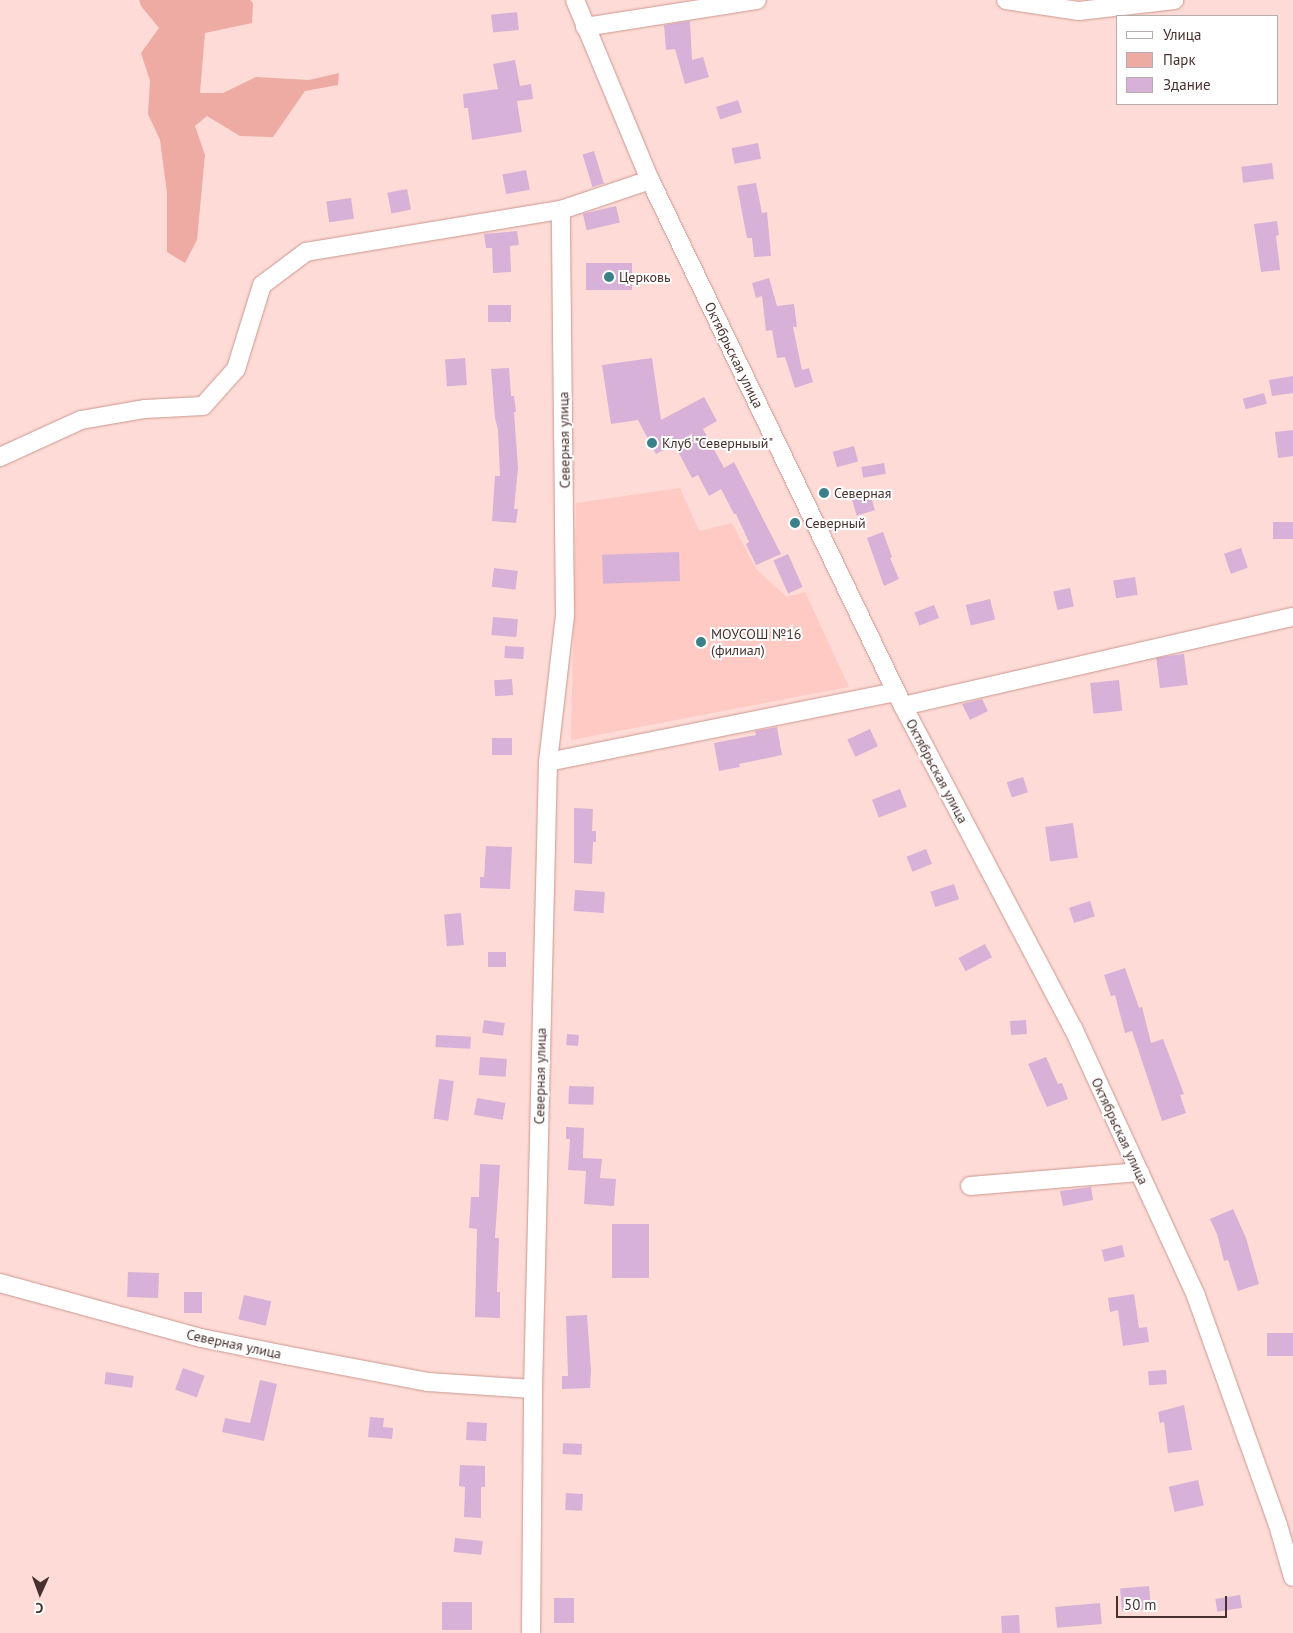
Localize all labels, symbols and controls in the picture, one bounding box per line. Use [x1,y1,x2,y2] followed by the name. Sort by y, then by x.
[1116,15,1278,105] legend
[1163,25,1201,44] text: Улица
[1163,50,1196,69] text: Парк
[1163,75,1211,94] text: Здание
[619,269,671,285] place label: Церковь
[603,271,615,283] marker: Церковь
[701,299,767,411] street label: Октябрьская улица
[555,391,573,489] street label: Северная улица
[662,435,774,451] place label: Клуб "Северныый"
[646,437,658,449] marker: Клуб "Северныый"
[834,485,891,501] place label: Северная
[818,487,830,499] marker: Северная
[805,515,866,531] place label: Северный
[789,517,801,529] marker: Северный
[711,626,801,658] place label: МОУСОШ №16 (филиал)
[695,636,707,648] marker: МОУСОШ №16 (филиал)
[902,716,972,826] street label: Октябрьская улица
[531,1027,549,1125] street label: Северная улица
[1088,1075,1152,1187] street label: Октябрьская улица
[185,1326,283,1362] street label: Северная улица
[15,1568,65,1618] north arrow
[1118,1586,1229,1618] scale bar
[1124,1595,1157,1614] text: 50 m
[35,1599,44,1617] text: С

